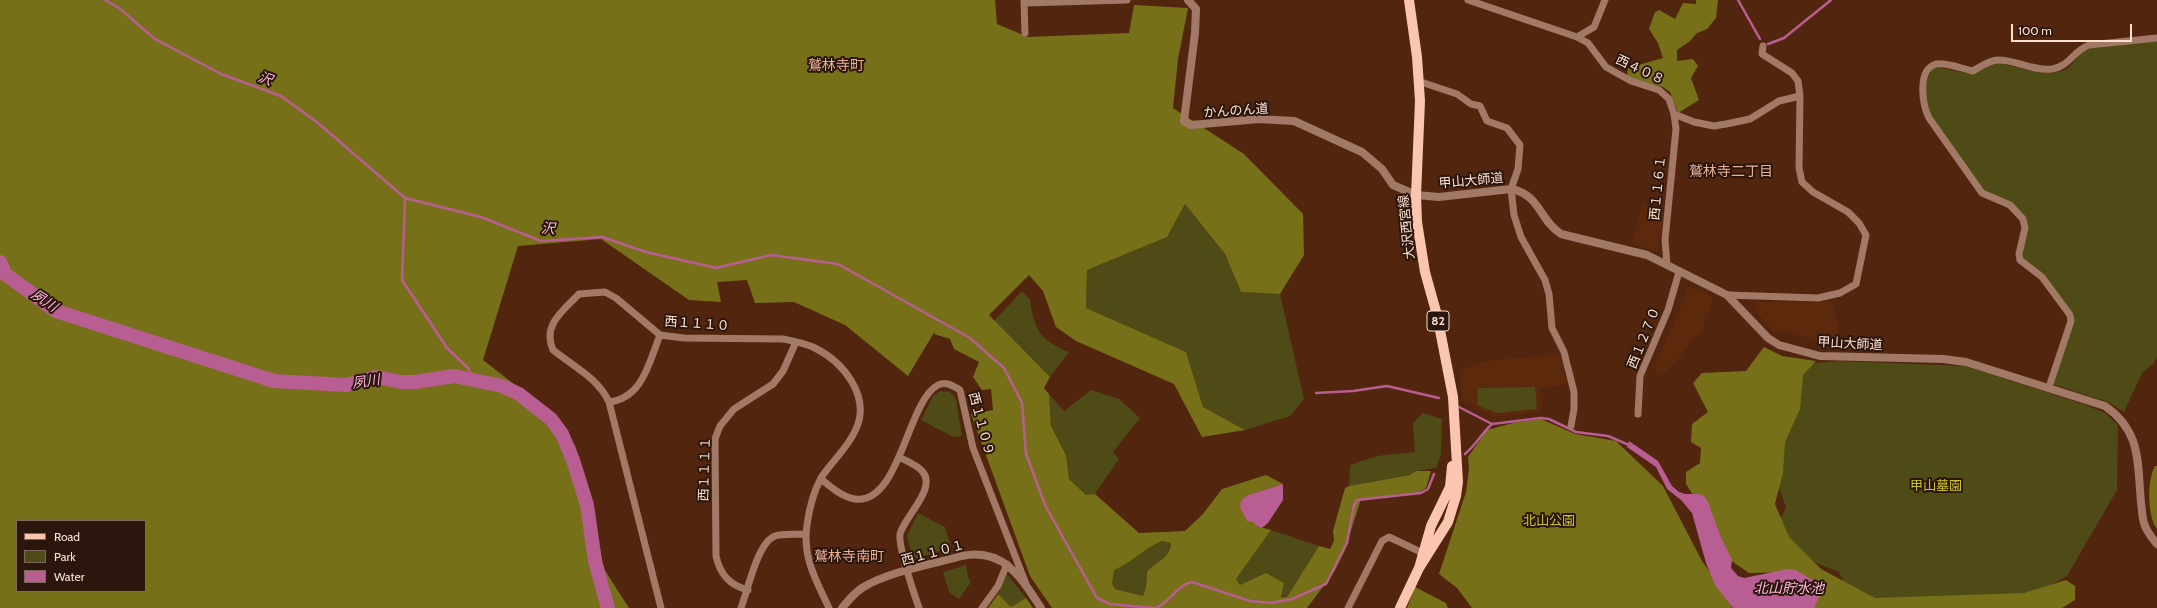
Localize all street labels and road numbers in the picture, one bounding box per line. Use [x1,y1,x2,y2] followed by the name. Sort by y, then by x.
[1613,52,1667,88] street label: 西４０８
[1203,101,1269,121] street label: かんのん道
[1647,155,1669,221] street label: 西１１６１
[1438,170,1504,192] street label: 甲山大師道
[1396,194,1418,260] street label: 大沢西宮線
[1625,305,1663,371] street label: 西１２７０
[1427,311,1449,331] road number: 82
[664,314,730,334] street label: 西１１１０
[1817,335,1883,353] street label: 甲山大師道
[965,391,997,457] street label: 西１１０９
[696,436,714,502] street label: 西１１１１
[900,537,966,569] street label: 西１１０１

